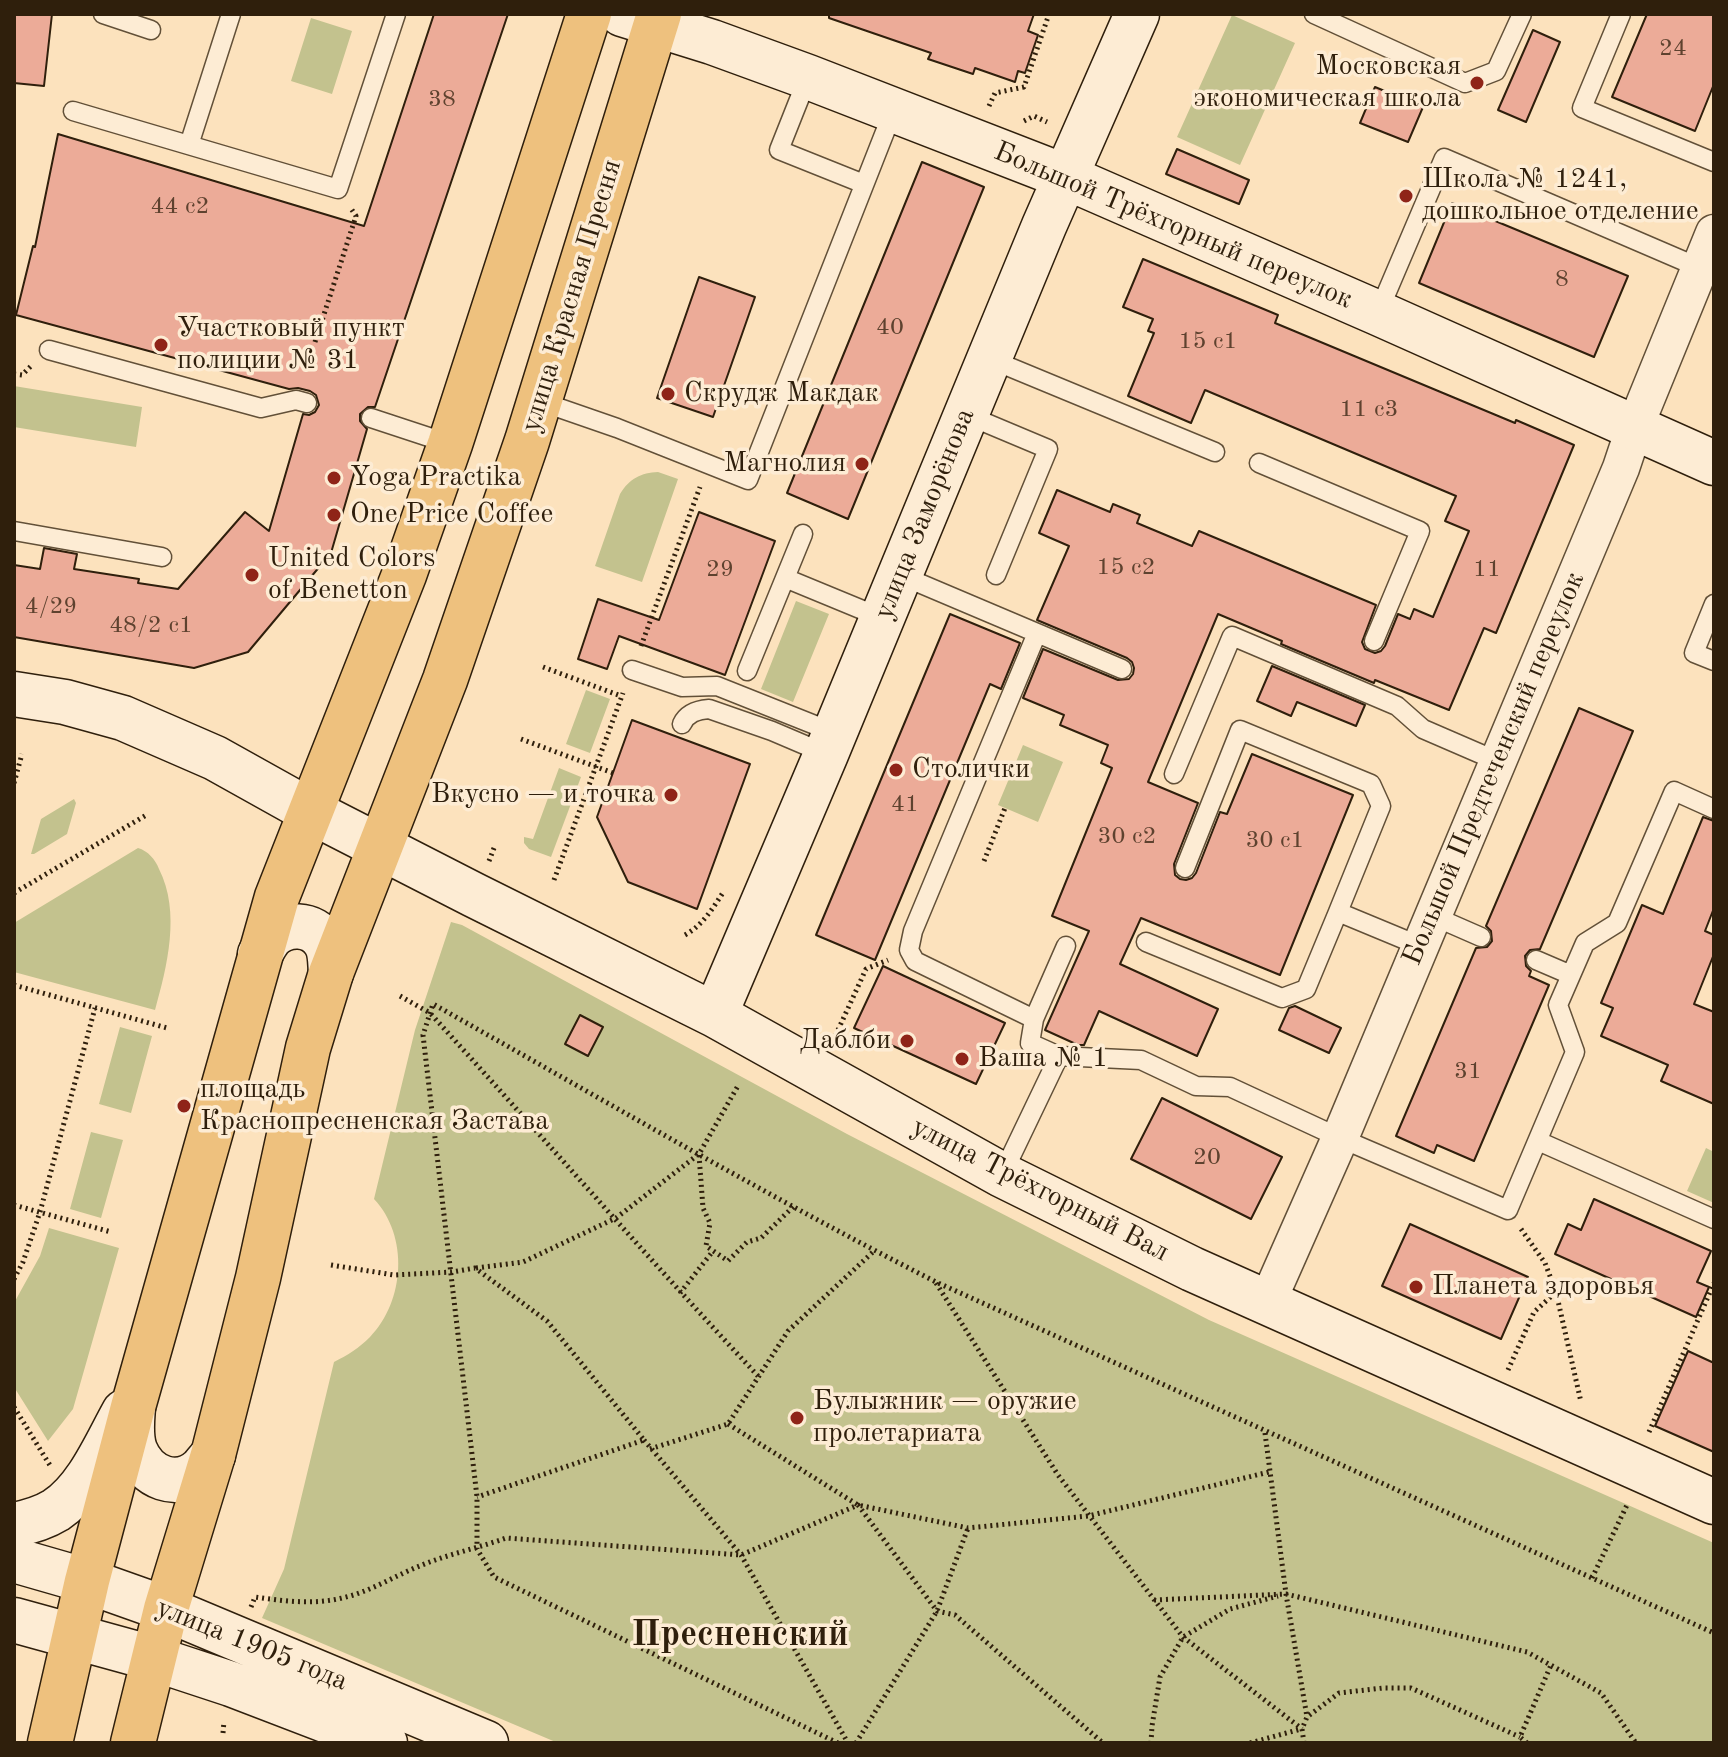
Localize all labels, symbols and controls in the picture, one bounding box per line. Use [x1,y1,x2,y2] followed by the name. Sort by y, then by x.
[1659,35,1687,63] house number: 24
[1193,50,1461,116] place label: Московская экономическая школа
[1468,74,1486,92] marker: Московская экономическая школа
[428,86,456,114] house number: 38
[989,135,1357,317] street label: Большой Трёхгорный переулок
[514,156,630,436] street label: улица Красная Пресня
[1422,163,1699,229] place label: Школа № 1241, дошкольное отделение
[1397,187,1415,205] marker: Школа № 1241, дошкольное отделение
[151,193,209,221] house number: 44 с2
[1555,266,1569,294] house number: 8
[177,312,405,378] place label: Участковый пункт полиции № 31
[876,314,904,342] house number: 40
[1179,328,1237,356] house number: 15 с1
[152,336,170,354] marker: Участковый пункт полиции № 31
[684,377,879,411] place label: Скрудж Макдак
[659,385,677,403] marker: Скрудж Макдак
[1340,396,1398,424] house number: 11 с3
[867,404,983,624] street label: улица Заморёнова
[724,447,846,481] place label: Магнолия
[853,455,871,473] marker: Магнолия
[350,461,521,495] place label: Yoga Practika
[325,469,343,487] marker: Yoga Practika
[350,498,553,532] place label: One Price Coffee
[325,506,343,524] marker: One Price Coffee
[268,542,435,608] place label: United Colors of Benetton
[1097,554,1155,582] house number: 15 с2
[706,556,734,584] house number: 29
[1473,556,1501,584] house number: 11
[243,566,261,584] marker: United Colors of Benetton
[1396,567,1592,971] street label: Большой Предтеченский переулок
[25,593,77,621] house number: 4/29
[109,612,193,640] house number: 48/2 с1
[912,753,1030,787] place label: Столички
[887,761,905,779] marker: Столички
[431,778,655,812] place label: Вкусно — и точка
[662,786,680,804] marker: Вкусно — и точка
[891,791,919,819] house number: 41
[1098,823,1156,851] house number: 30 с2
[1246,827,1304,855] house number: 30 с1
[799,1024,891,1058] place label: Даблби
[898,1032,916,1050] marker: Даблби
[978,1042,1108,1076] place label: Ваша № 1
[953,1050,971,1068] marker: Ваша № 1
[1454,1058,1482,1086] house number: 31
[200,1073,549,1139] place label: площадь Краснопресненская Застава
[175,1097,193,1115] marker: площадь Краснопресненская Застава
[906,1110,1174,1270] street label: улица Трёхгорный Вал
[1193,1144,1221,1172] house number: 20
[1432,1270,1654,1304] place label: Планета здоровья
[1407,1278,1425,1296] marker: Планета здоровья
[813,1385,1077,1451] place label: Булыжник — оружие пролетариата
[788,1409,806,1427] marker: Булыжник — оружие пролетариата
[151,1591,353,1699] street label: улица 1905 года
[631,1614,849,1658] district label: Пресненский

